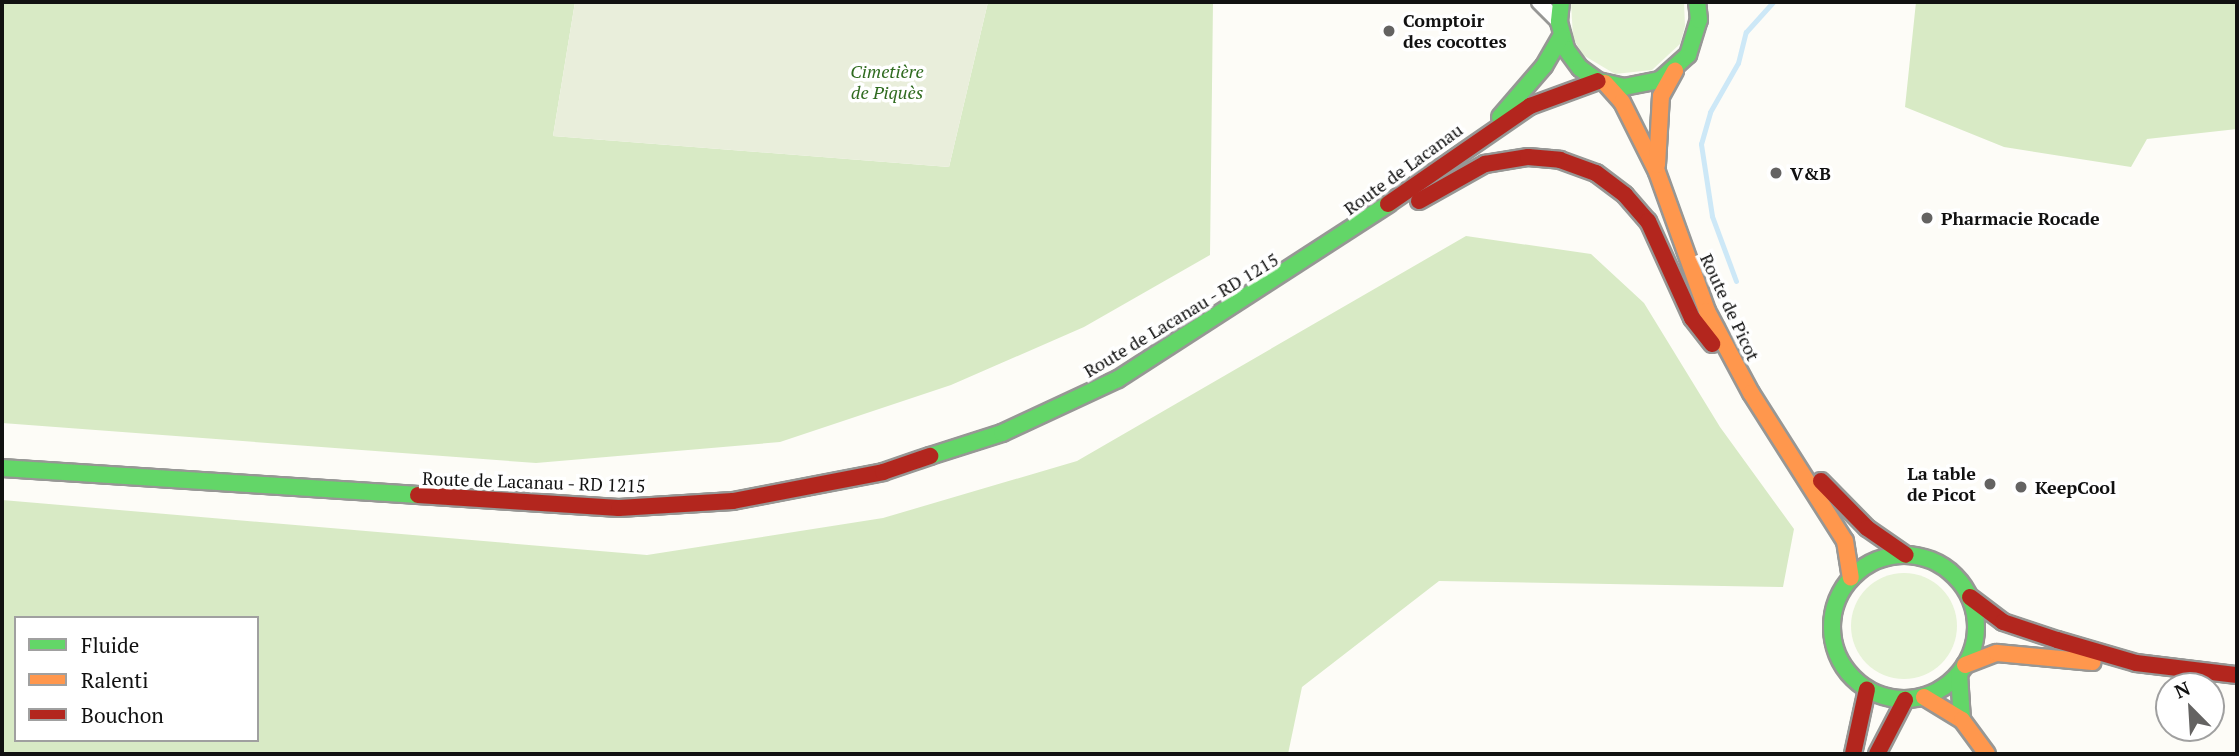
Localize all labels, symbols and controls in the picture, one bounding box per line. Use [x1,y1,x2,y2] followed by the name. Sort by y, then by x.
[1403,10,1507,52] place label: Comptoir des cocottes
[1381,23,1397,39] marker: Comptoir des cocottes
[850,61,924,104] park label: Cimetière de Piquès
[1339,119,1467,219] street label: Route de Lacanau
[1790,162,1831,184] place label: V&B
[1768,165,1784,181] marker: V&B
[1941,207,2100,229] place label: Pharmacie Rocade
[1919,210,1935,226] marker: Pharmacie Rocade
[1079,248,1283,382] street label: Route de Lacanau - RD 1215
[1696,250,1764,364] street label: Route de Picot
[1907,463,1976,505] place label: La table de Picot
[421,467,647,497] street label: Route de Lacanau - RD 1215
[1982,476,1998,492] marker: La table de Picot
[2035,476,2116,498] place label: KeepCool
[2013,479,2029,495] marker: KeepCool
[14,616,259,742] legend
[81,631,139,659] text: Fluide
[81,666,148,694] text: Ralenti
[2155,672,2225,742] north arrow
[2170,675,2194,704] text: N
[81,701,164,729] text: Bouchon

